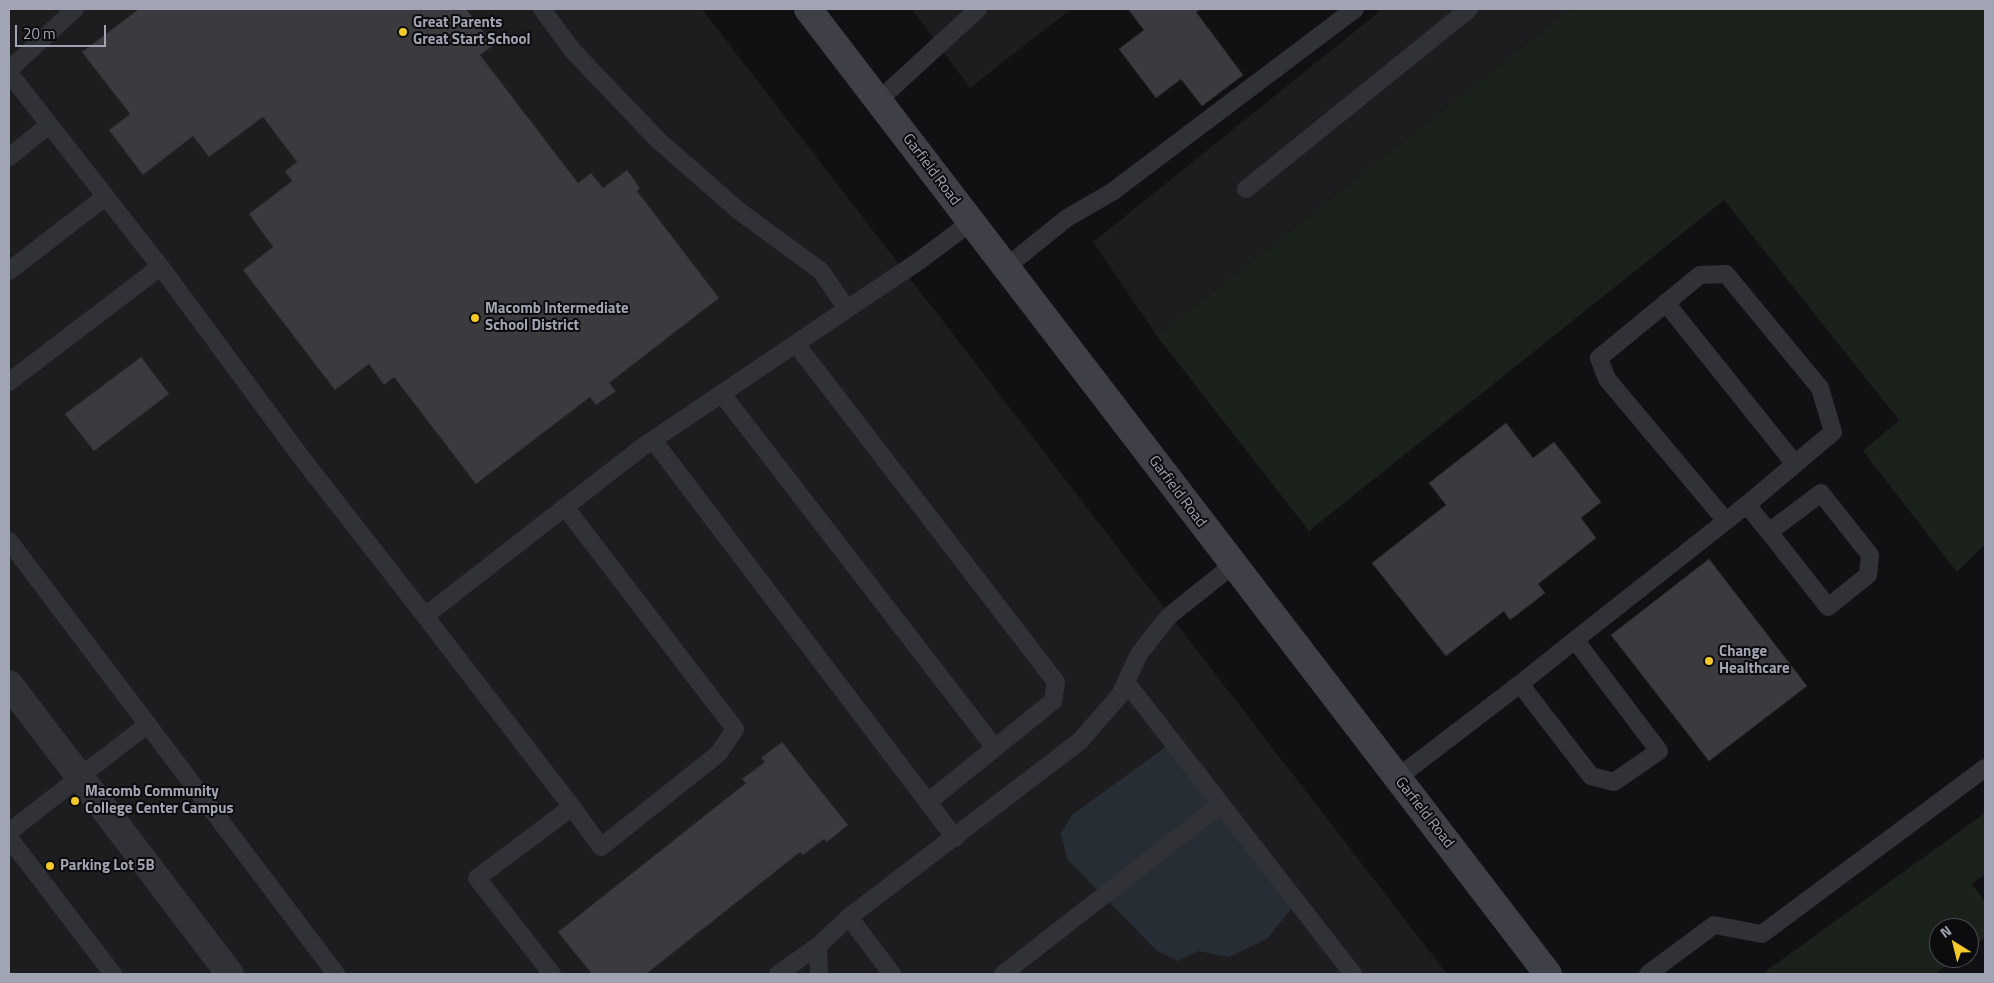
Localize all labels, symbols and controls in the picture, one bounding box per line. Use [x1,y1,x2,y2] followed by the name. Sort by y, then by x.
[413,14,531,49] place label: Great Parents Great Start School
[18,15,109,47] scale bar
[23,22,56,45] text: 20 m
[397,26,409,38] marker: Great Parents Great Start School
[898,131,964,209] street label: Garfield Road
[485,300,629,335] place label: Macomb Intermediate School District
[469,312,481,324] marker: Macomb Intermediate School District
[1144,453,1210,531] street label: Garfield Road
[1719,643,1790,678] place label: Change Healthcare
[1703,655,1715,667] marker: Change Healthcare
[1391,774,1457,852] street label: Garfield Road
[85,783,234,818] place label: Macomb Community College Center Campus
[69,795,81,807] marker: Macomb Community College Center Campus
[60,857,155,875] place label: Parking Lot 5B
[44,860,56,872] marker: Parking Lot 5B
[1929,918,1979,968] north arrow
[1935,920,1956,943] text: N

